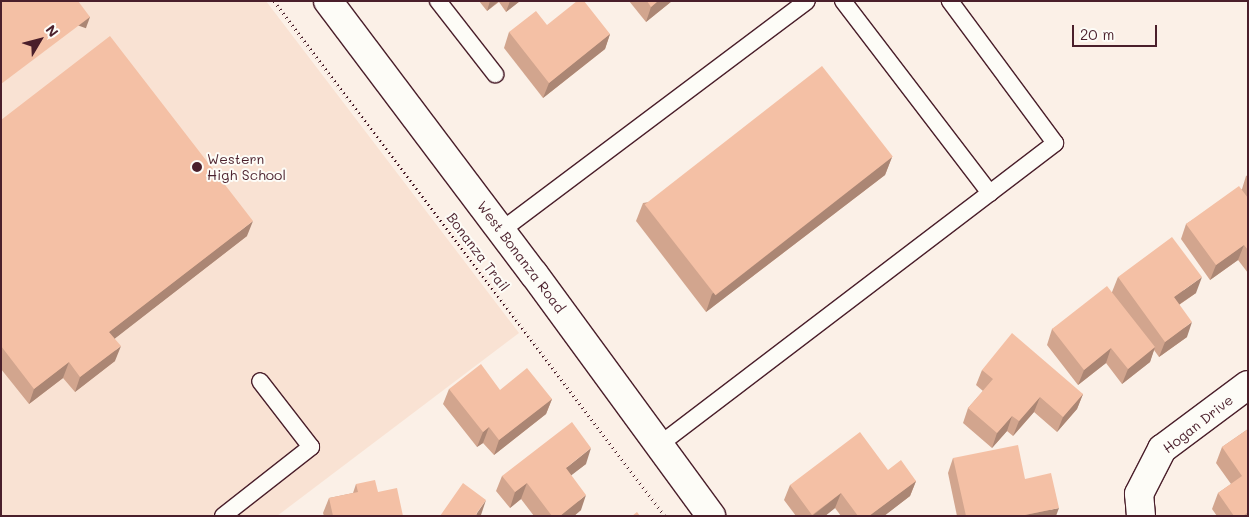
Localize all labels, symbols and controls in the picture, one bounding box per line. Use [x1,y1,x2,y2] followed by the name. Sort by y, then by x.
[15,15,65,65] north arrow
[1074,15,1159,47] scale bar
[42,21,63,41] text: N
[1080,24,1114,44] text: 20 m
[207,151,286,184] place label: Western High School
[191,161,203,173] marker: Western High School
[474,198,568,316] street label: West Bonanza Road
[443,210,513,294] street label: Bonanza Trail
[1160,391,1236,457] street label: Hogan Drive

